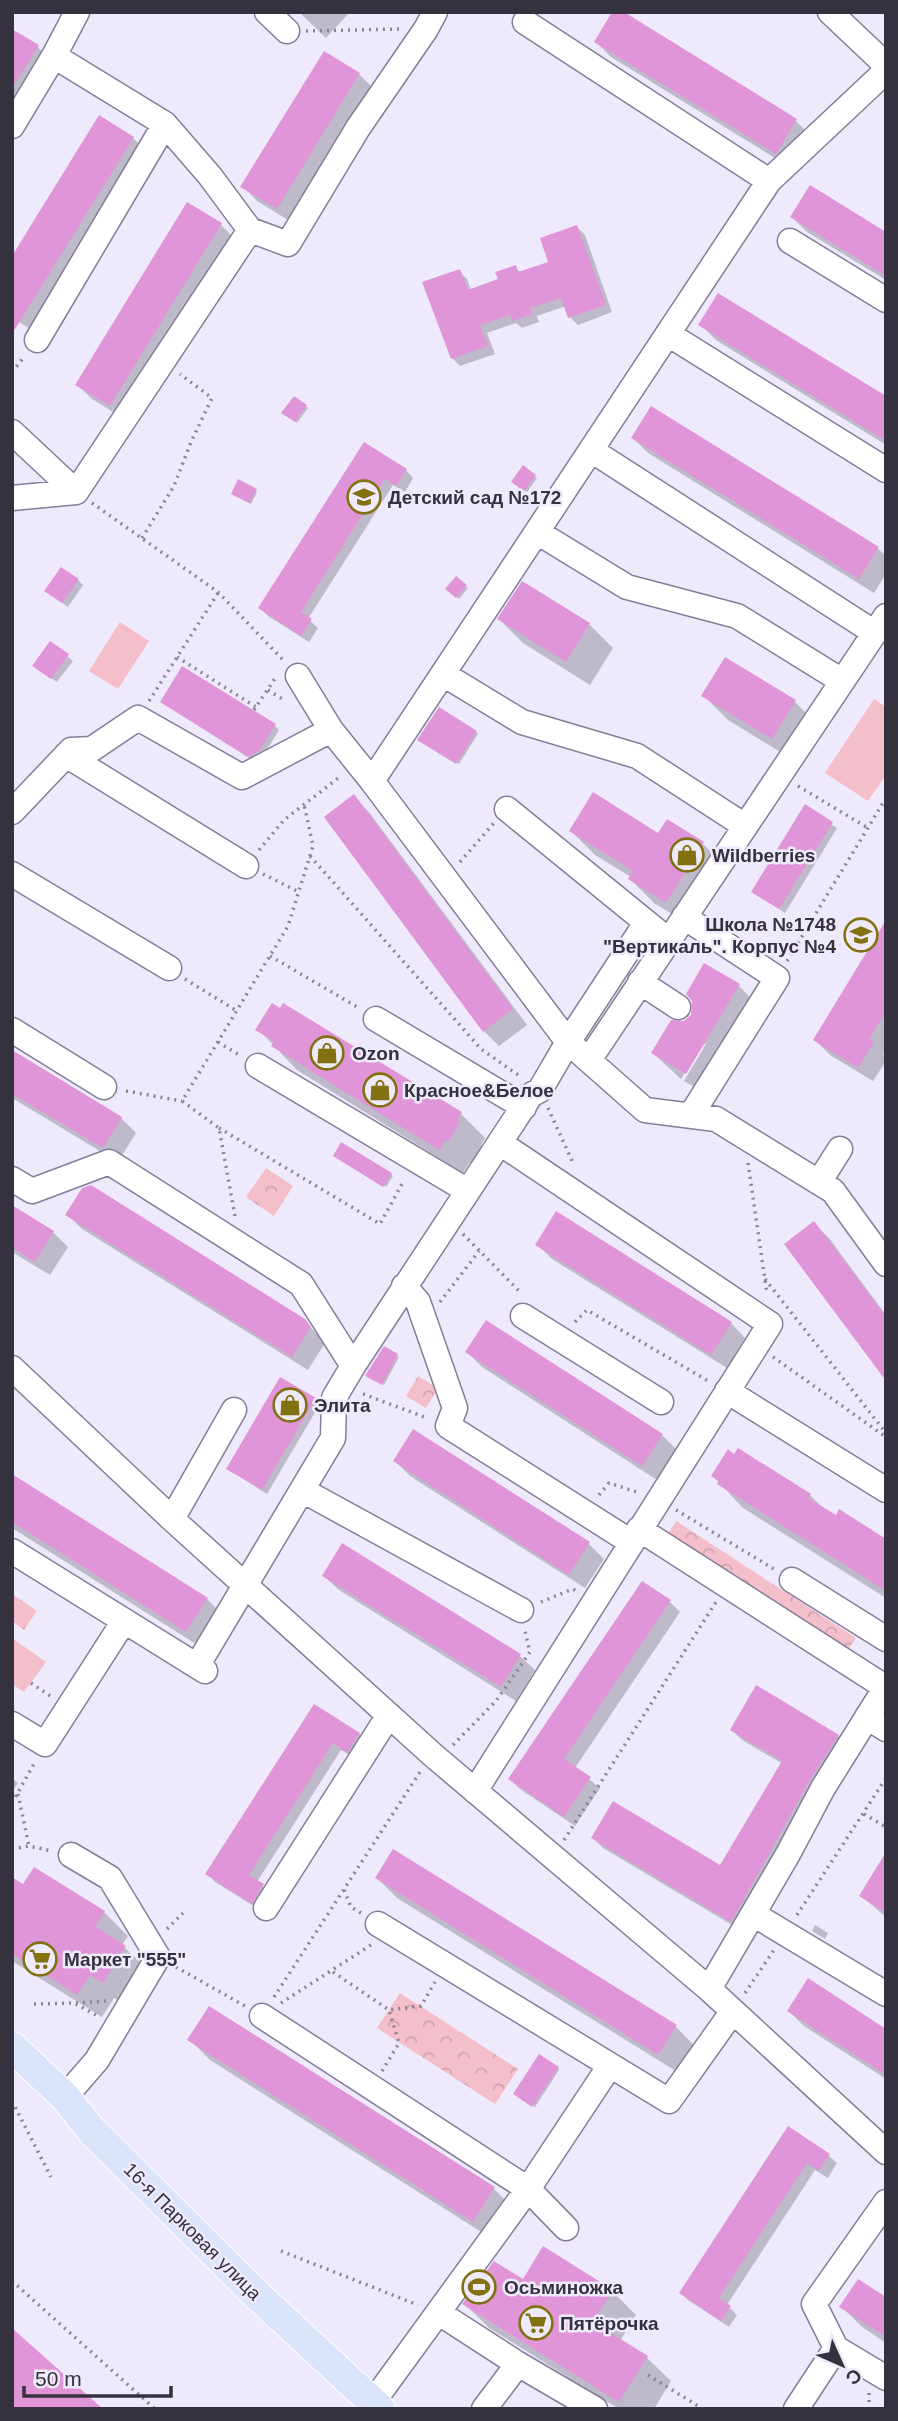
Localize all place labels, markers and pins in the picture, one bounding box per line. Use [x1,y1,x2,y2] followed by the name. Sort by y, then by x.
[345,478,383,516] school or university icon: Детский сад №172
[388,487,561,508] place label: Детский сад №172
[668,836,706,874] shop icon: Wildberries
[712,845,815,866] place label: Wildberries
[603,914,836,957] place label: Школа №1748 "Вертикаль". Корпус №4
[842,916,880,954] school or university icon: Школа №1748 "Вертикаль". Корпус №4
[308,1034,346,1072] shop icon: Ozon
[352,1043,400,1064] place label: Ozon
[361,1071,399,1109] shop icon: Красное&Белое
[404,1080,554,1101] place label: Красное&Белое
[271,1386,309,1424] shop icon: Элита
[314,1395,371,1416] place label: Элита
[21,1940,59,1978] supermarket icon: Маркет "555"
[64,1949,186,1970] place label: Маркет "555"
[460,2268,498,2306] sports icon: Осьминожка
[504,2277,624,2298] place label: Осьминожка
[517,2304,555,2342] supermarket icon: Пятёрочка
[560,2313,659,2334] place label: Пятёрочка

